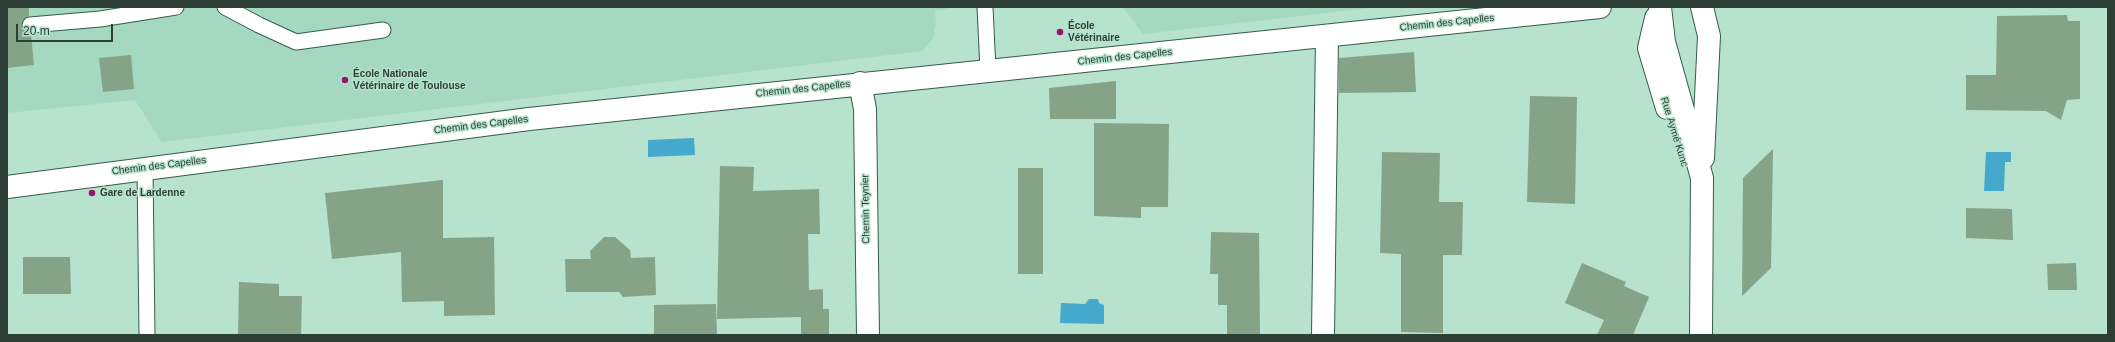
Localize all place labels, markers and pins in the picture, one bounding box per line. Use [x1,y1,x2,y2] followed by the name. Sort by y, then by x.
[1068,20,1120,44] place label: École Vétérinaire
[1055,27,1065,37] marker: École Vétérinaire
[353,68,466,92] place label: École Nationale Vétérinaire de Toulouse
[340,75,350,85] marker: École Nationale Vétérinaire de Toulouse
[100,187,185,199] place label: Gare de Lardenne
[87,188,97,198] marker: Gare de Lardenne

